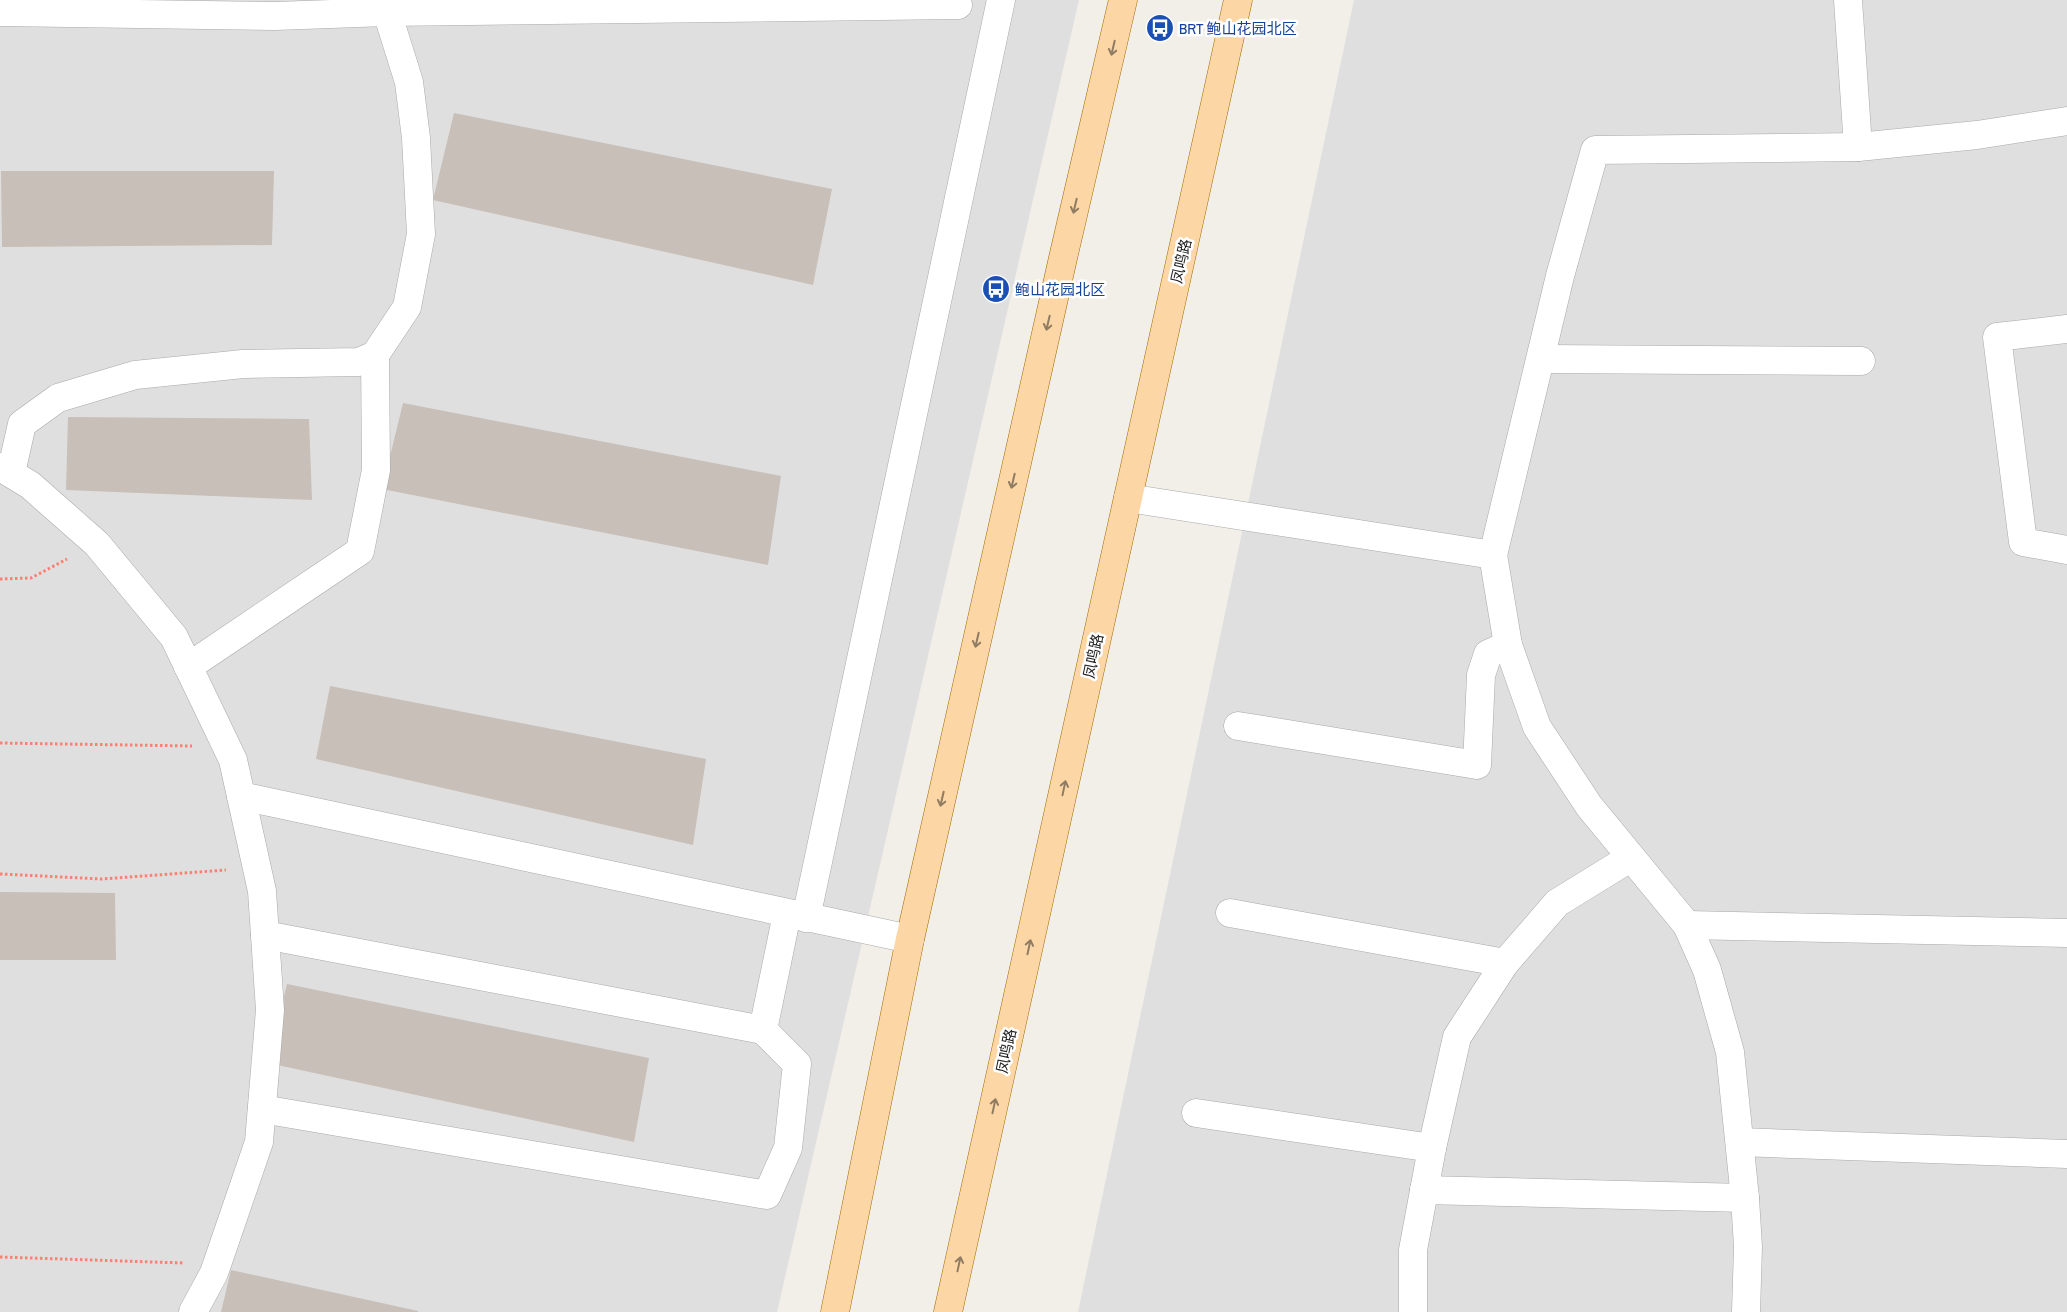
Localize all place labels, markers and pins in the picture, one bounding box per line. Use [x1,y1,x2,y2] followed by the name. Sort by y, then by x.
[1145,13,1175,43] bus stop icon: BRT 鲍山花园北区
[1179,18,1297,39] place label: BRT 鲍山花园北区
[981,274,1011,304] bus stop icon: 鲍山花园北区
[1015,279,1105,300] place label: 鲍山花园北区

